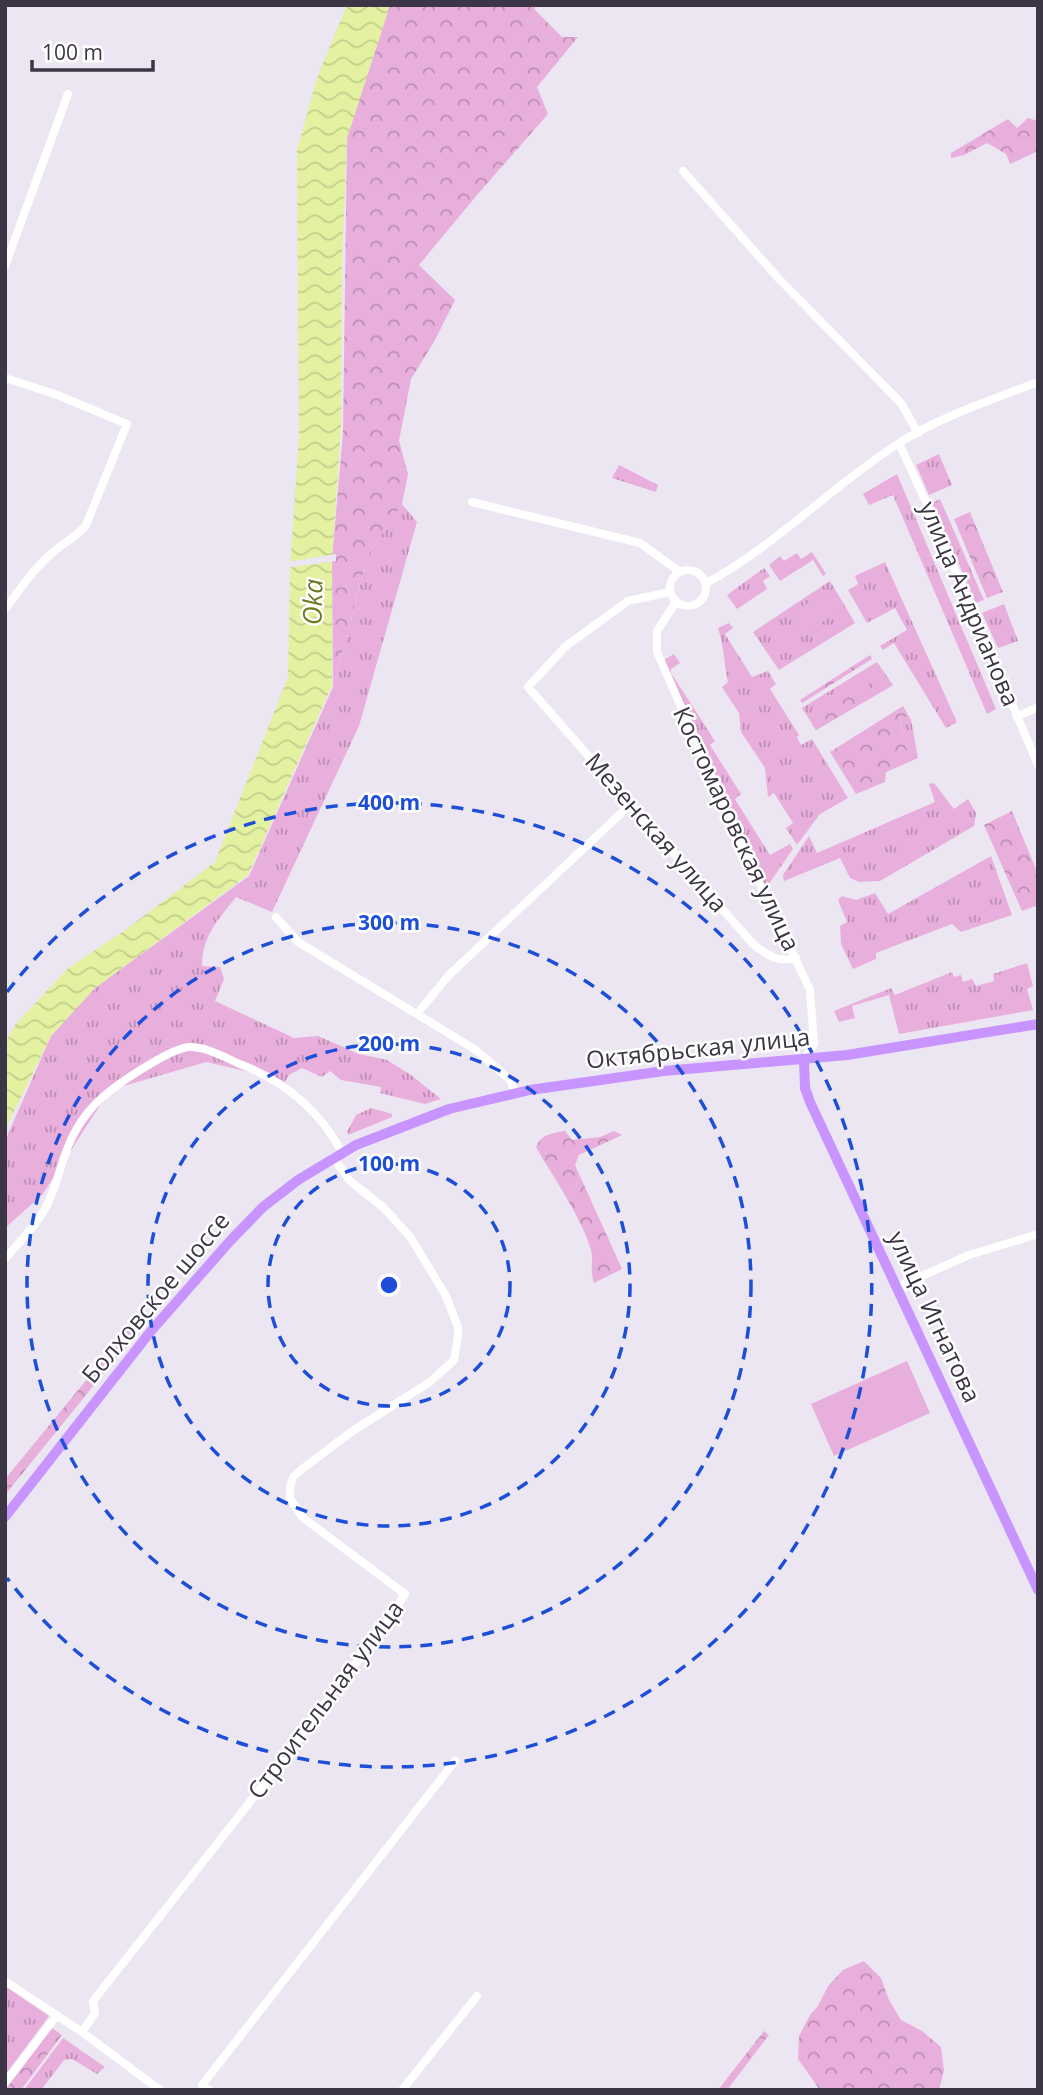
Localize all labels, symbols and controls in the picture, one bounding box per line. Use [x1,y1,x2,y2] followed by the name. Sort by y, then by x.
[32,28,152,72] scale bar
[42,38,103,66] text: 100 m
[912,496,1029,711] street label: улица Андрианова
[294,578,330,625] water label: Oka
[666,701,809,956] street label: Костомаровская улица
[579,745,736,919] street label: Мезенская улица
[358,788,420,816] text: 400 m
[358,908,420,936] text: 300 m
[584,1019,811,1076] street label: Октябрьская улица
[358,1029,420,1057] text: 200 m
[358,1149,420,1177] text: 100 m
[73,1204,236,1390] street label: Болховское шоссе
[881,1225,990,1407] street label: улица Игнатова
[377,1273,401,1297] centre of rings
[239,1593,410,1805] street label: Строительная улица

